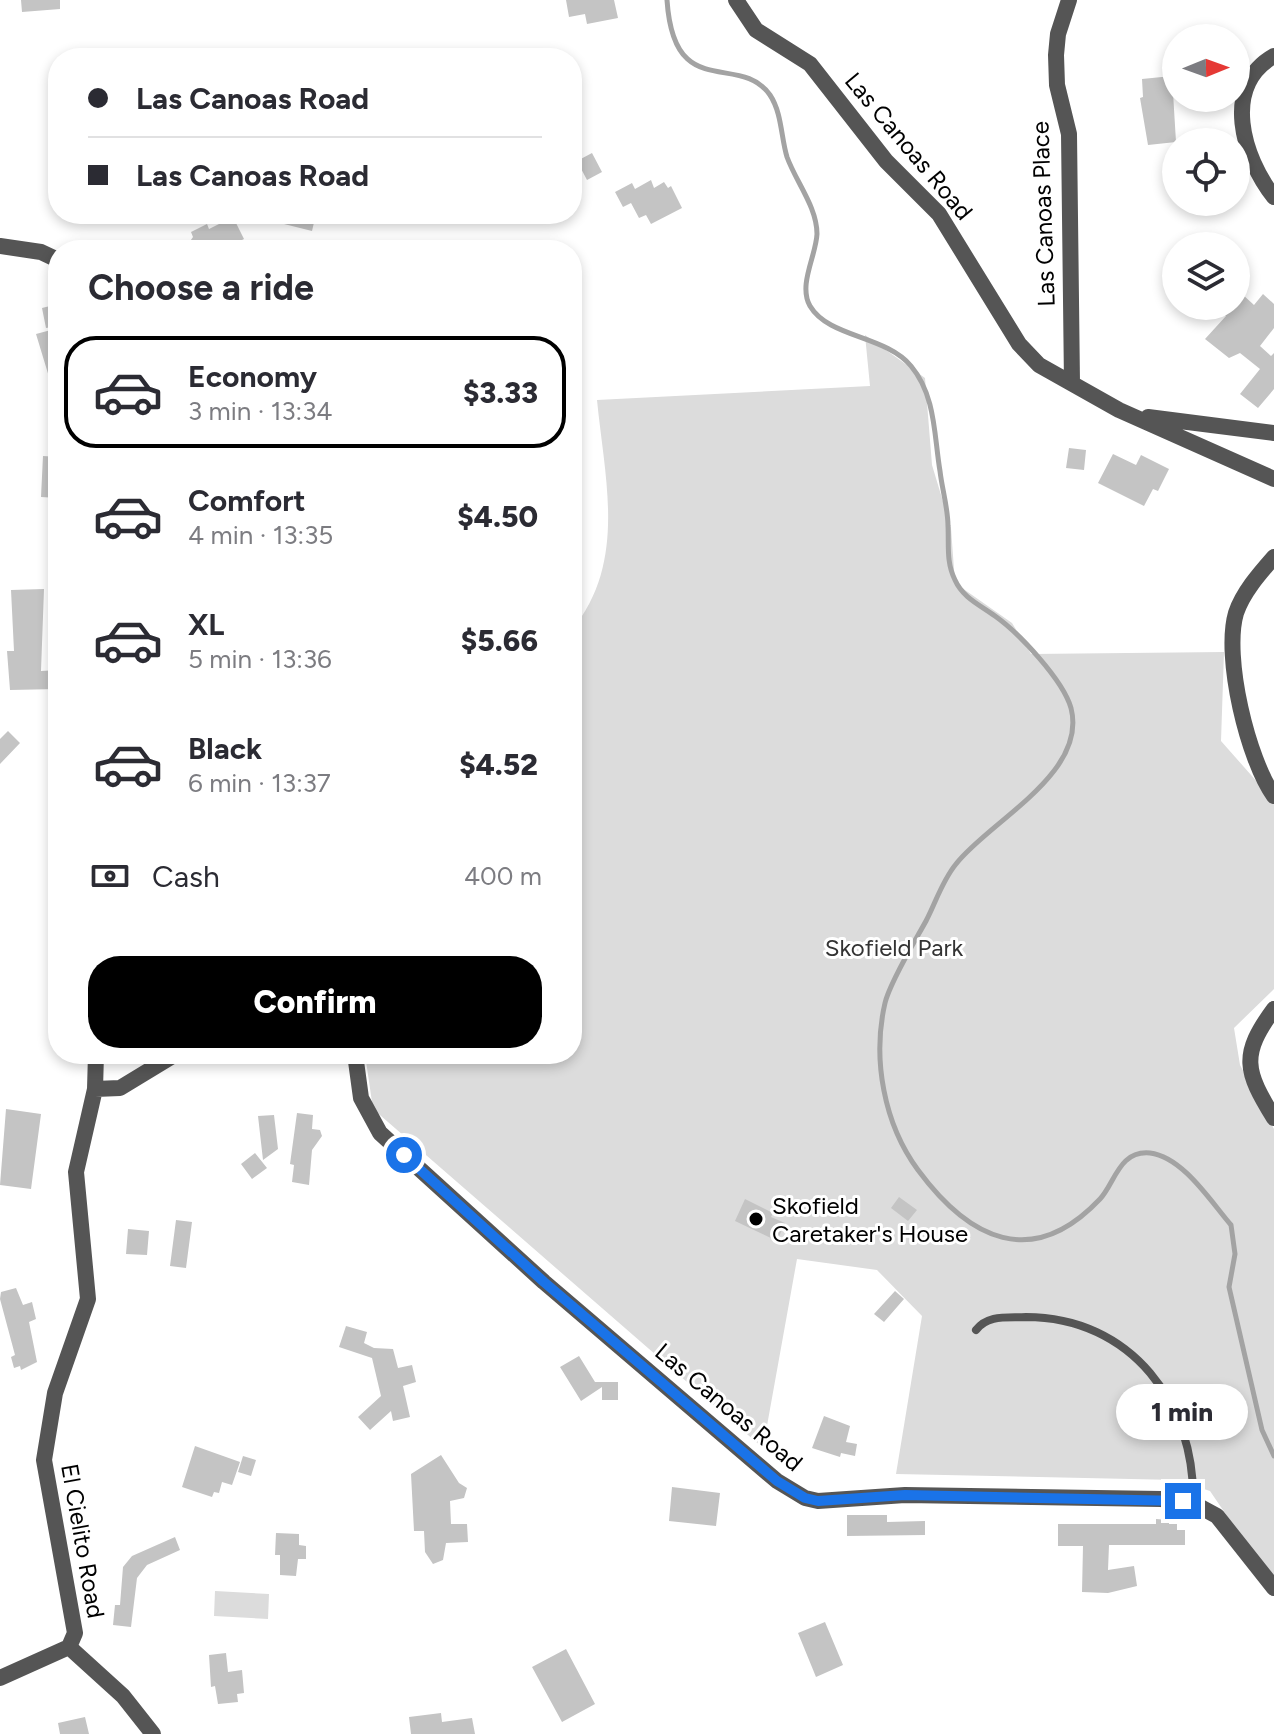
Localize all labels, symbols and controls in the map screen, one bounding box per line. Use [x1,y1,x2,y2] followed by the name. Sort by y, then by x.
[1162,24,1250,112] north arrow
[1162,24,1250,320] map controls
[839,66,979,226] street label: Las Canoas Road
[136,80,369,117] text: Las Canoas Road
[1025,121,1061,307] street label: Las Canoas Place
[1162,128,1250,216] button: locate
[136,157,369,194] text: Las Canoas Road
[1162,232,1250,320] button: layers
[88,266,314,309] text: Choose a ride
[92,356,164,428] icon: car
[188,358,317,395] text: Economy
[463,374,538,411] text: $3.33
[188,395,332,427] text: 3 min · 13:34
[92,480,164,552] icon: car
[188,482,306,519] text: Comfort
[457,498,538,535] text: $4.50
[188,519,333,551] text: 4 min · 13:35
[92,604,164,676] icon: car
[188,606,224,643] text: XL
[461,622,538,659] text: $5.66
[188,643,332,675] text: 5 min · 13:36
[92,728,164,800] icon: car
[188,730,262,767] text: Black
[459,746,538,783] text: $4.52
[188,767,331,799] text: 6 min · 13:37
[88,854,132,898] icon: cash
[152,858,220,895] text: Cash
[464,860,542,892] text: 400 m
[825,933,964,962] park label: Skofield Park
[88,956,542,1048] button: Confirm
[386,1137,422,1173] route start
[772,1191,968,1248] place label: Skofield Caretaker's House
[747,1210,765,1228] marker: Skofield Caretaker's House
[649,1337,809,1477] street label: Las Canoas Road
[1117,1385,1249,1441] callout: 1 min
[1151,1396,1213,1428] text: 1 min
[55,1461,111,1621] street label: El Cielito Road
[1165,1483,1201,1519] route end

